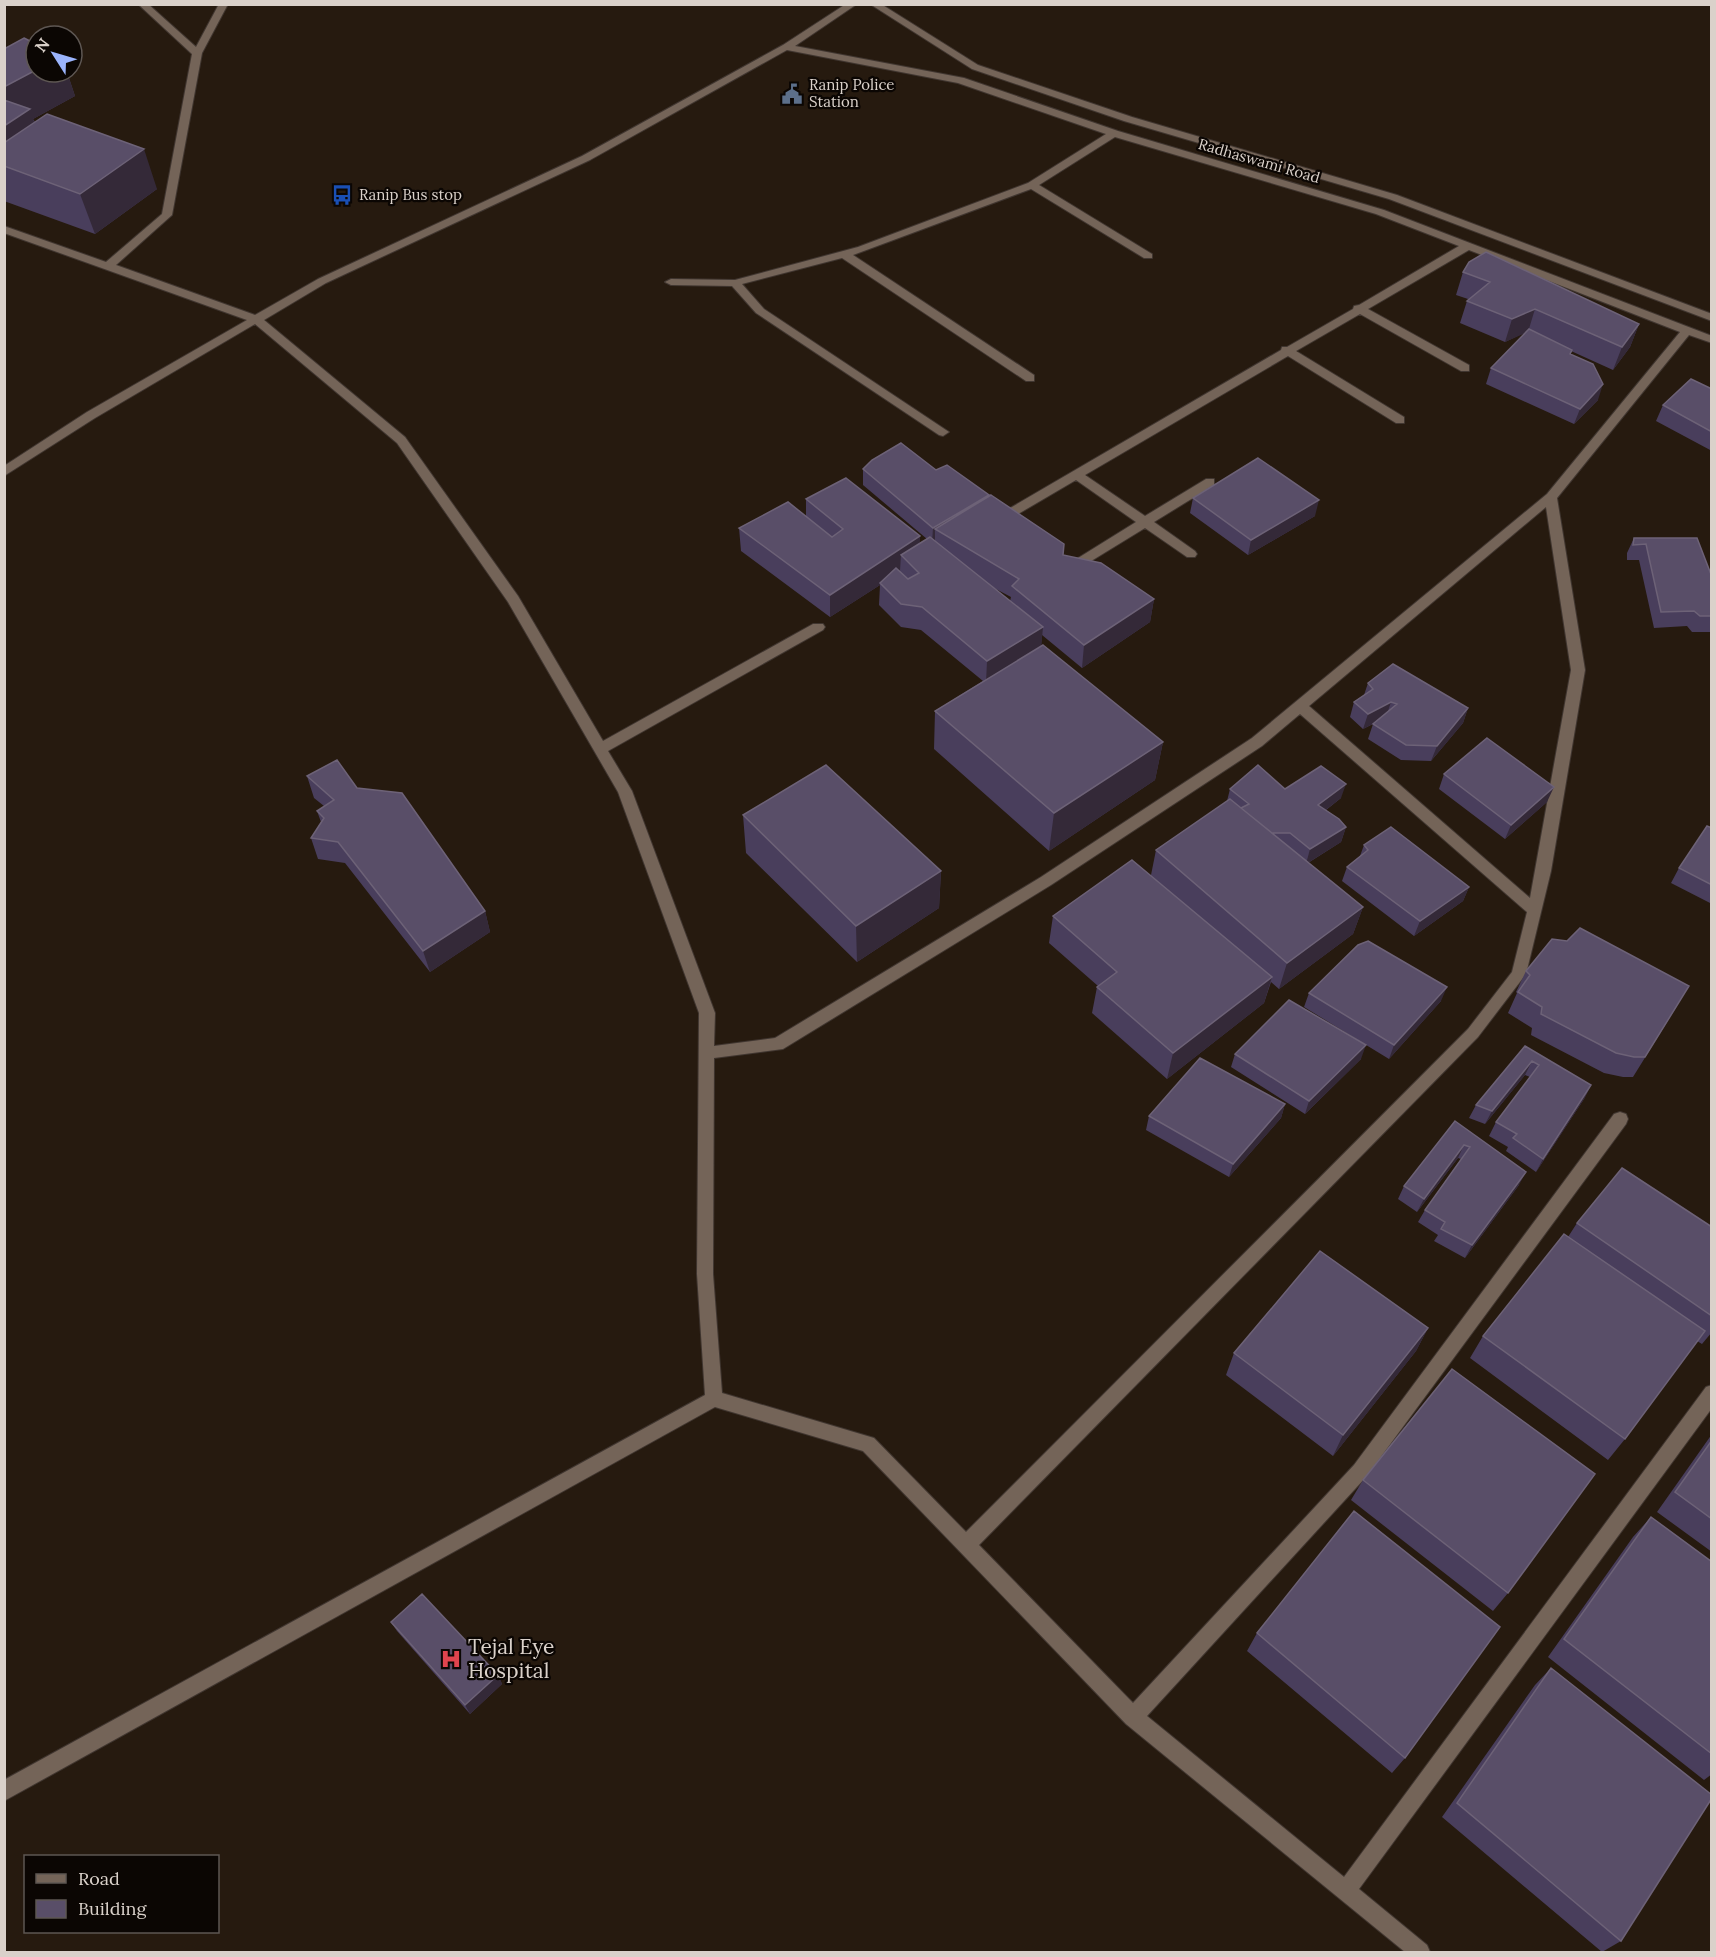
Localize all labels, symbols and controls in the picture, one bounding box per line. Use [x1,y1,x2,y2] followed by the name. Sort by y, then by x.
[24,24,84,84] north arrow
[30,34,54,56] text: N
[809,75,894,111] place label: Ranip Police Station
[780,82,804,106] public building icon: Ranip Police Station
[1196,134,1322,187] street label: Radhaswami Road
[330,183,354,207] bus stop icon: Ranip Bus stop
[359,185,462,204] place label: Ranip Bus stop
[468,1633,554,1684] place label: Tejal Eye Hospital
[439,1647,463,1671] hospital icon: Tejal Eye Hospital
[24,1855,219,1933] legend
[78,1867,120,1890] text: Road
[78,1897,148,1920] text: Building

